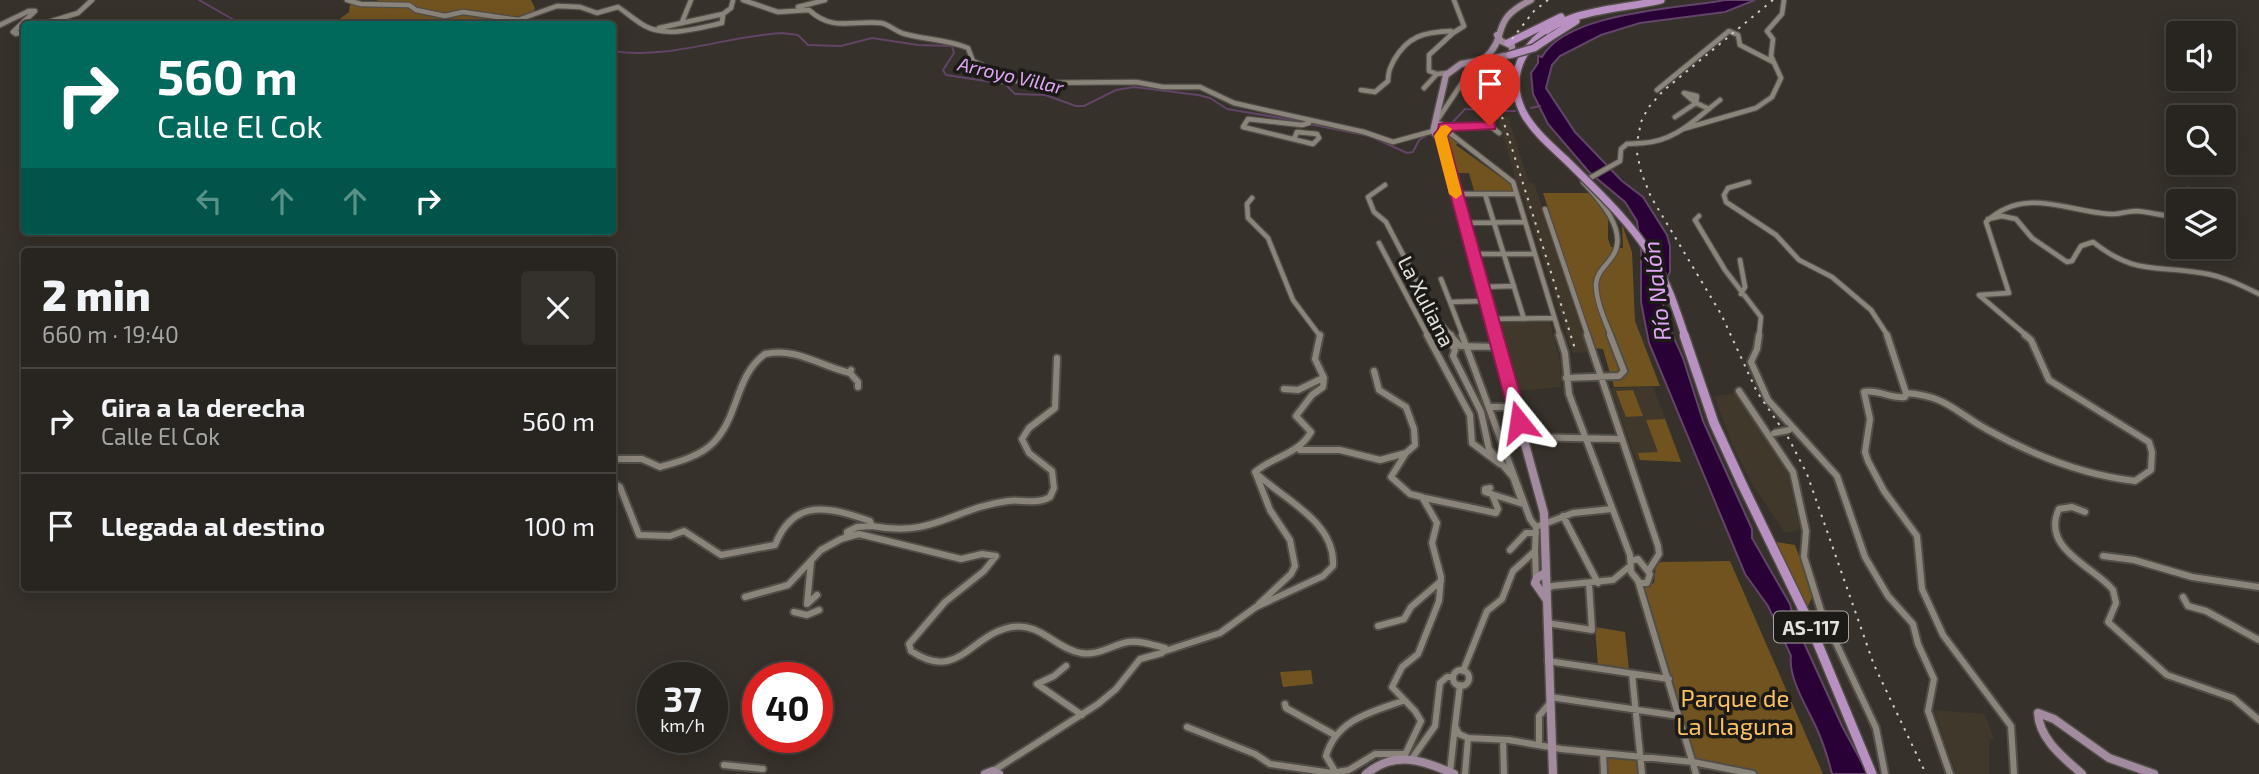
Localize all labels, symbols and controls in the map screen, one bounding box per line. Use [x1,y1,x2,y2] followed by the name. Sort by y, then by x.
[2166,21,2236,259] map controls
[2166,21,2236,91] button: sound
[157,46,298,105] text: 560 m
[42,49,133,140] icon: right
[955,51,1067,99] water label: Arroyo Villar
[1460,54,1520,126] pin
[1471,65,1509,103] icon: arrive
[2166,105,2236,175] button: search
[157,106,323,144] text: Calle El Cok
[190,182,228,220] icon: left
[263,182,301,220] icon: ahead
[336,182,374,220] icon: ahead
[409,182,447,220] icon: right
[2166,189,2236,259] button: layers
[1636,240,1676,342] water label: Río Nalón
[1394,251,1460,351] street label: La Xuliana
[42,269,151,319] text: 2 min
[521,271,595,345] button: close
[42,320,179,348] text: 660 m · 19:40
[1482,385,1556,459] position arrow
[101,391,305,422] text: Gira a la derecha
[42,402,80,440] icon: right
[522,405,595,436] text: 560 m
[101,422,220,450] text: Calle El Cok
[42,507,80,545] icon: arrive
[101,510,325,541] text: Llegada al destino
[525,510,595,541] text: 100 m
[1774,612,1848,642] road number: AS-117
[742,662,833,753] speed limit sign: 40
[663,677,702,719] text: 37
[1676,683,1794,740] park label: Parque de La Llaguna
[660,714,705,736] text: km/h

